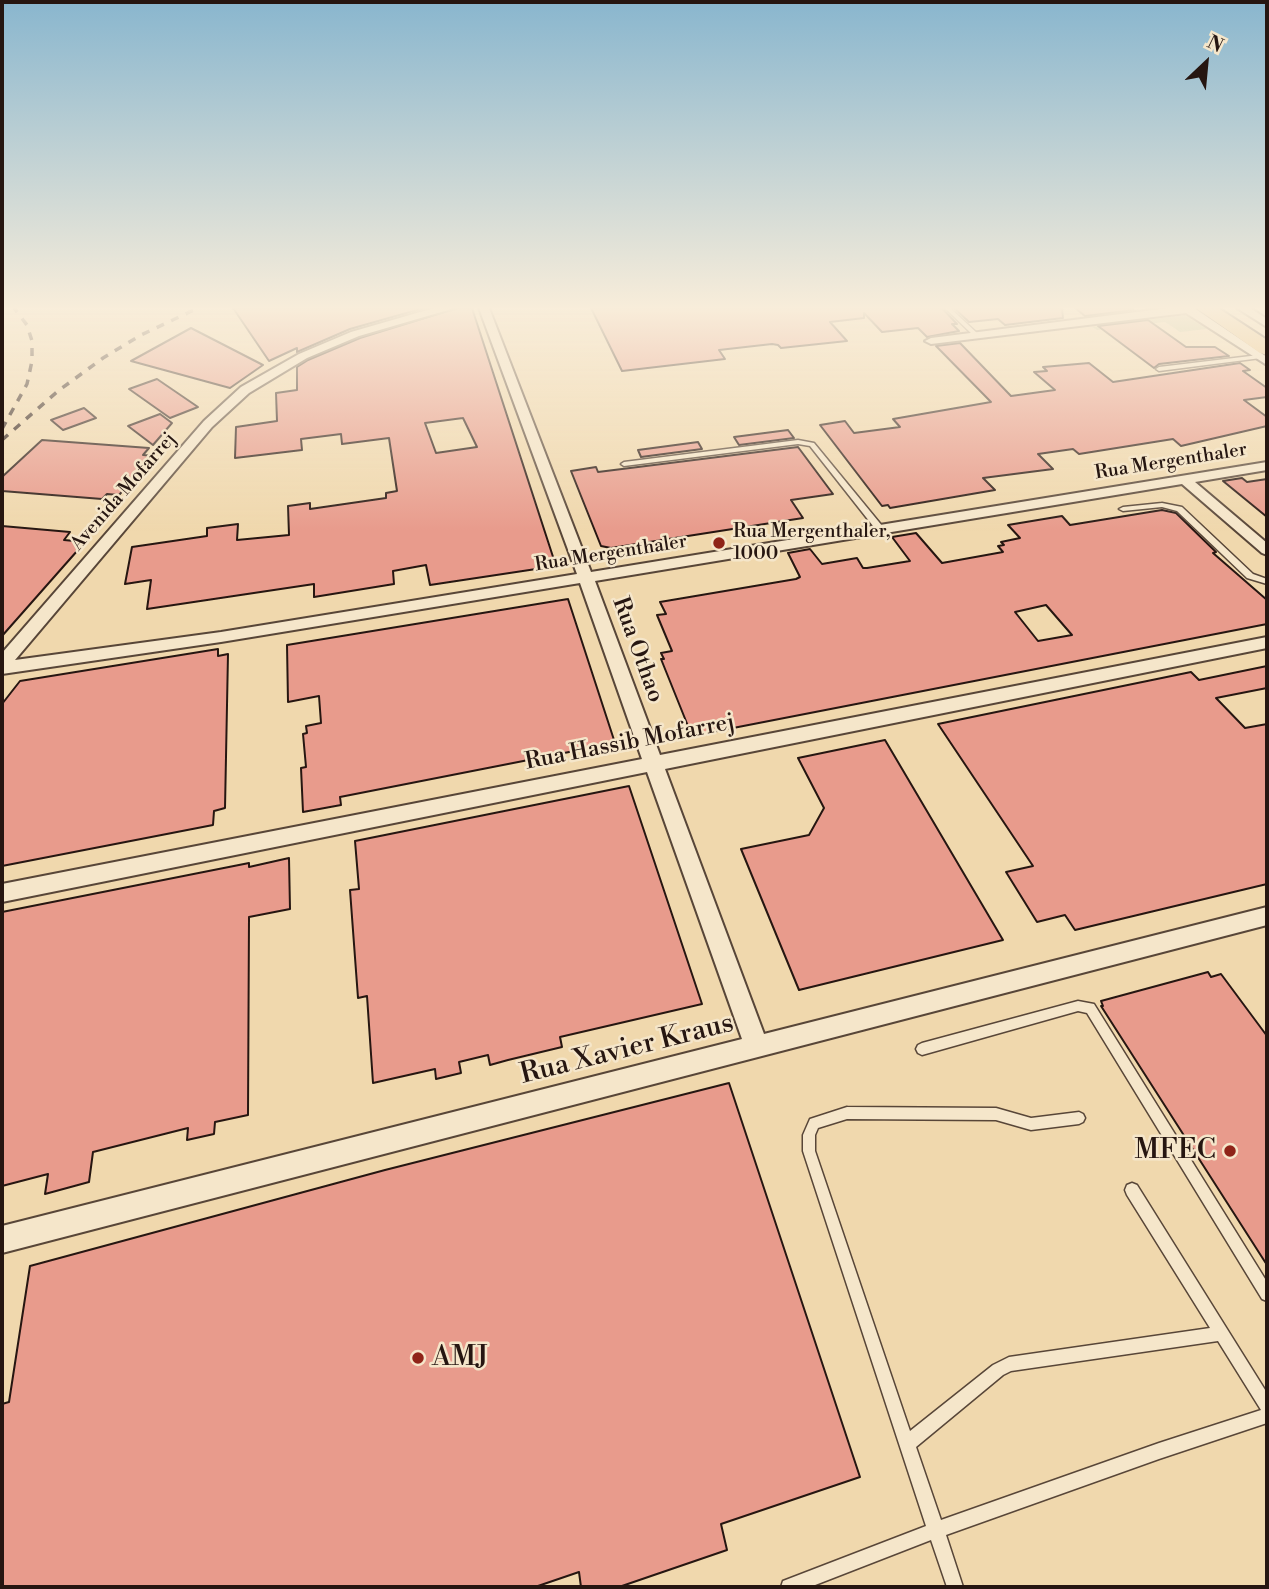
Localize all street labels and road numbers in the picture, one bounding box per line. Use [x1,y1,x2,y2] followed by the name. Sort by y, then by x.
[67,428,181,556] street label: Avenida Mofarrej
[1093,439,1249,485] street label: Rua Mergenthaler
[533,531,689,577] street label: Rua Mergenthaler
[605,594,669,706] street label: Rua Othao
[523,709,737,777] street label: Rua Hassib Mofarrej
[517,1007,737,1093] street label: Rua Xavier Kraus

